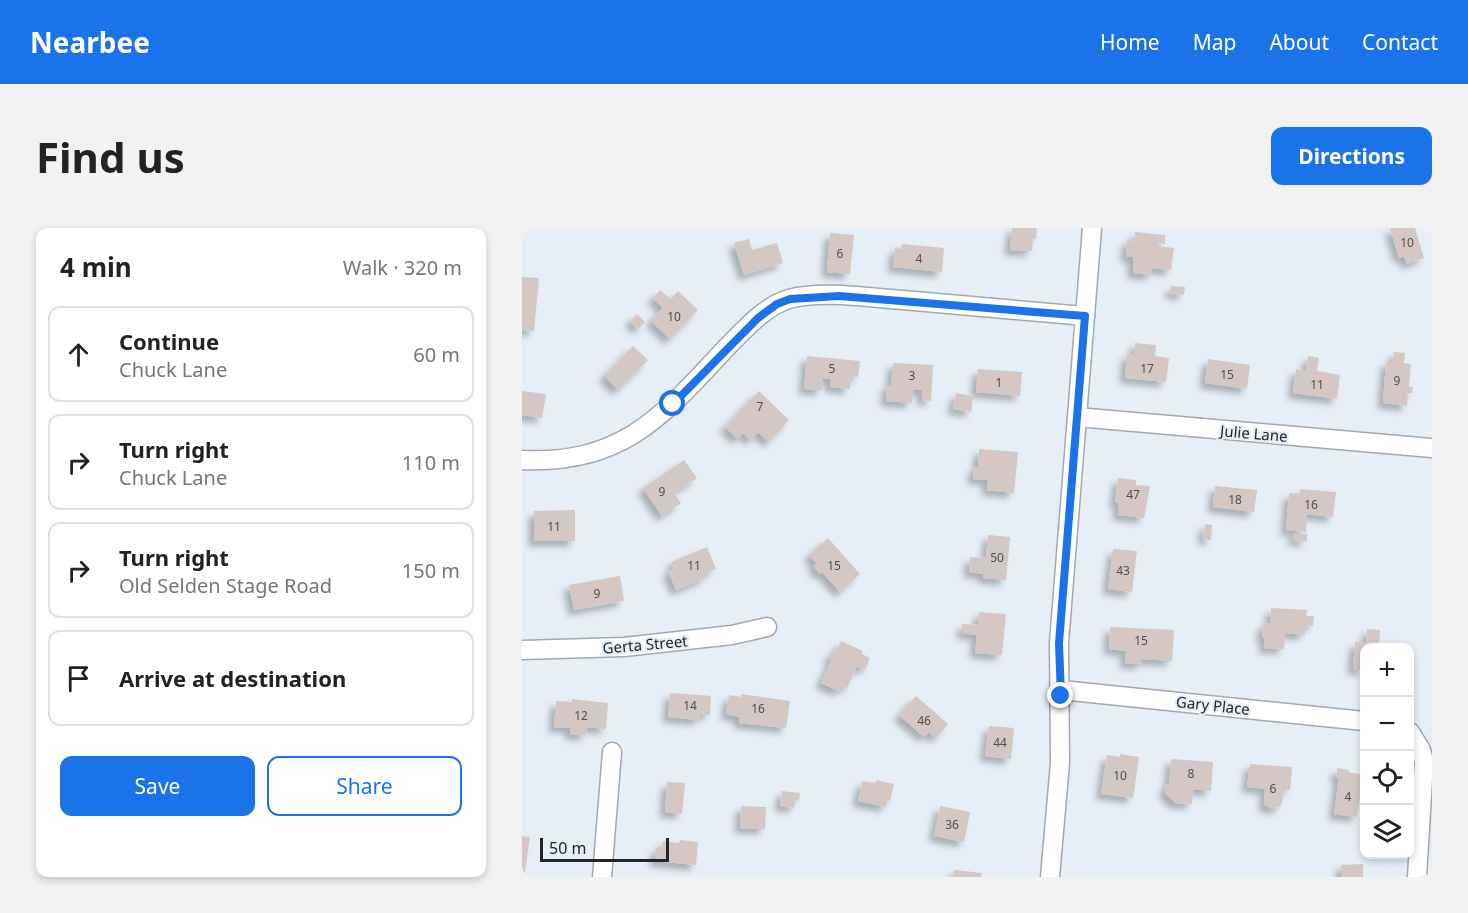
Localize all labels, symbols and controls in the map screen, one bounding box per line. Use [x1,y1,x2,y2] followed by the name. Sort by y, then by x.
[30,23,150,61] text: Nearbee
[1100,28,1160,56] text: Home
[1193,28,1236,56] text: Map
[1269,28,1329,56] text: About
[1362,28,1438,56] text: Contact
[1271,127,1432,185] button: Directions
[36,128,185,185] text: Find us
[1400,234,1414,251] house number: 10
[837,245,844,262] house number: 6
[60,249,132,285] text: 4 min
[916,250,923,267] house number: 4
[343,254,462,281] text: Walk · 320 m
[667,308,681,325] house number: 10
[119,326,219,356] text: Continue
[62,338,95,371] icon: ahead
[413,341,460,368] text: 60 m
[119,356,227,383] text: Chuck Lane
[829,360,836,377] house number: 5
[1140,360,1154,377] house number: 17
[1220,366,1234,383] house number: 15
[909,367,916,384] house number: 3
[1394,372,1401,389] house number: 9
[996,374,1002,391] house number: 1
[1310,376,1324,393] house number: 11
[659,390,685,416] route start
[757,398,764,415] house number: 7
[1218,420,1288,446] street label: Julie Lane
[119,434,229,464] text: Turn right
[62,446,95,479] icon: right
[402,449,460,476] text: 110 m
[119,464,227,491] text: Chuck Lane
[659,483,666,500] house number: 9
[1126,486,1140,503] house number: 47
[1228,491,1242,508] house number: 18
[1304,496,1318,513] house number: 16
[547,518,561,535] house number: 11
[119,542,229,572] text: Turn right
[990,549,1004,566] house number: 50
[62,554,95,587] icon: right
[402,557,460,584] text: 150 m
[687,557,701,574] house number: 11
[827,557,841,574] house number: 15
[1116,562,1130,579] house number: 43
[119,572,332,599] text: Old Selden Stage Road
[594,585,601,602] house number: 9
[602,630,689,658] street label: Gerta Street
[1134,632,1148,649] house number: 15
[1360,643,1414,859] map controls
[1360,643,1414,697] button: +
[62,662,95,695] icon: arrive
[119,663,346,693] text: Arrive at destination
[1047,682,1073,708] route end
[1175,691,1251,719] street label: Gary Place
[683,697,697,714] house number: 14
[1360,697,1414,751] button: −
[751,700,765,717] house number: 16
[574,707,588,724] house number: 12
[917,712,931,729] house number: 46
[993,734,1007,751] house number: 44
[1360,751,1414,805] button: locate
[60,756,255,816] button: Save
[267,756,462,816] button: Share
[1188,765,1195,782] house number: 8
[1113,767,1127,784] house number: 10
[1270,780,1277,797] house number: 6
[1345,788,1352,805] house number: 4
[1360,805,1414,859] button: layers
[945,816,959,833] house number: 36
[540,835,669,862] scale bar
[549,837,586,859] text: 50 m

